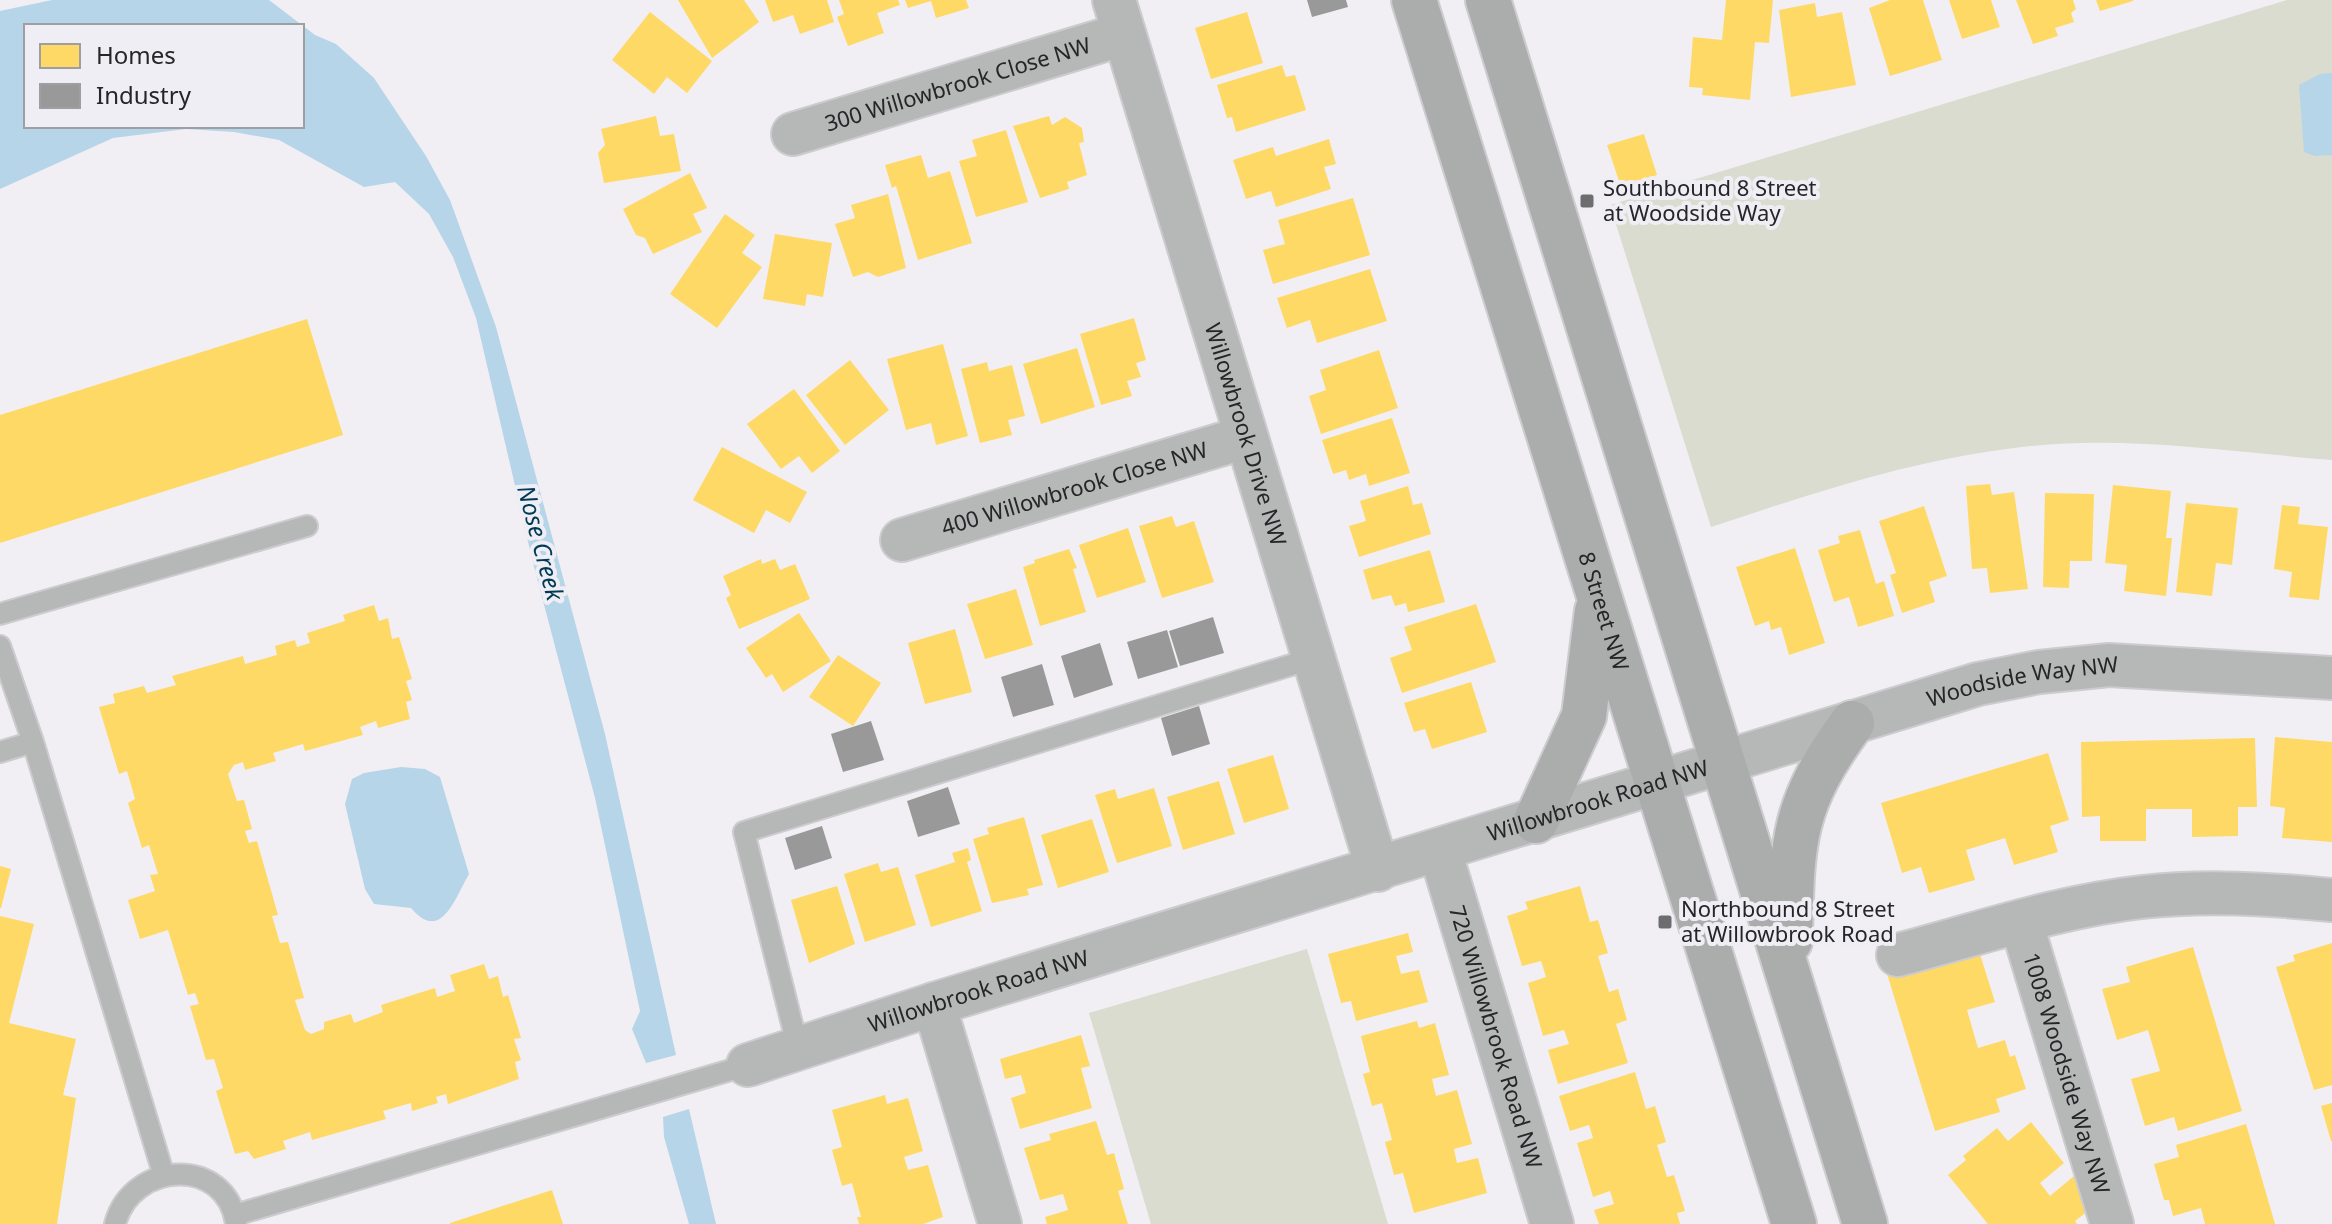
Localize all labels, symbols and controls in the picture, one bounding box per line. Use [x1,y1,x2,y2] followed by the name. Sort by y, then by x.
[24,24,304,128] legend
[821,29,1094,138] street label: 300 Willowbrook Close NW
[96,38,176,71] text: Homes
[96,78,192,111] text: Industry
[1603,172,1817,227] place label: Southbound 8 Street at Woodside Way
[1578,192,1596,210] marker: Southbound 8 Street at Woodside Way
[1199,319,1295,550] street label: Willowbrook Drive NW
[937,433,1211,541] street label: 400 Willowbrook Close NW
[510,481,573,605] water label: Nose Creek
[1572,548,1637,674] street label: 8 Street NW
[1923,648,2120,713] street label: Woodside Way NW
[1483,751,1712,848] street label: Willowbrook Road NW
[1681,893,1895,948] place label: Northbound 8 Street at Willowbrook Road
[1443,901,1551,1172] street label: 720 Willowbrook Road NW
[1656,913,1674,931] marker: Northbound 8 Street at Willowbrook Road
[864,941,1093,1039] street label: Willowbrook Road NW
[2017,949,2118,1198] street label: 1008 Woodside Way NW

